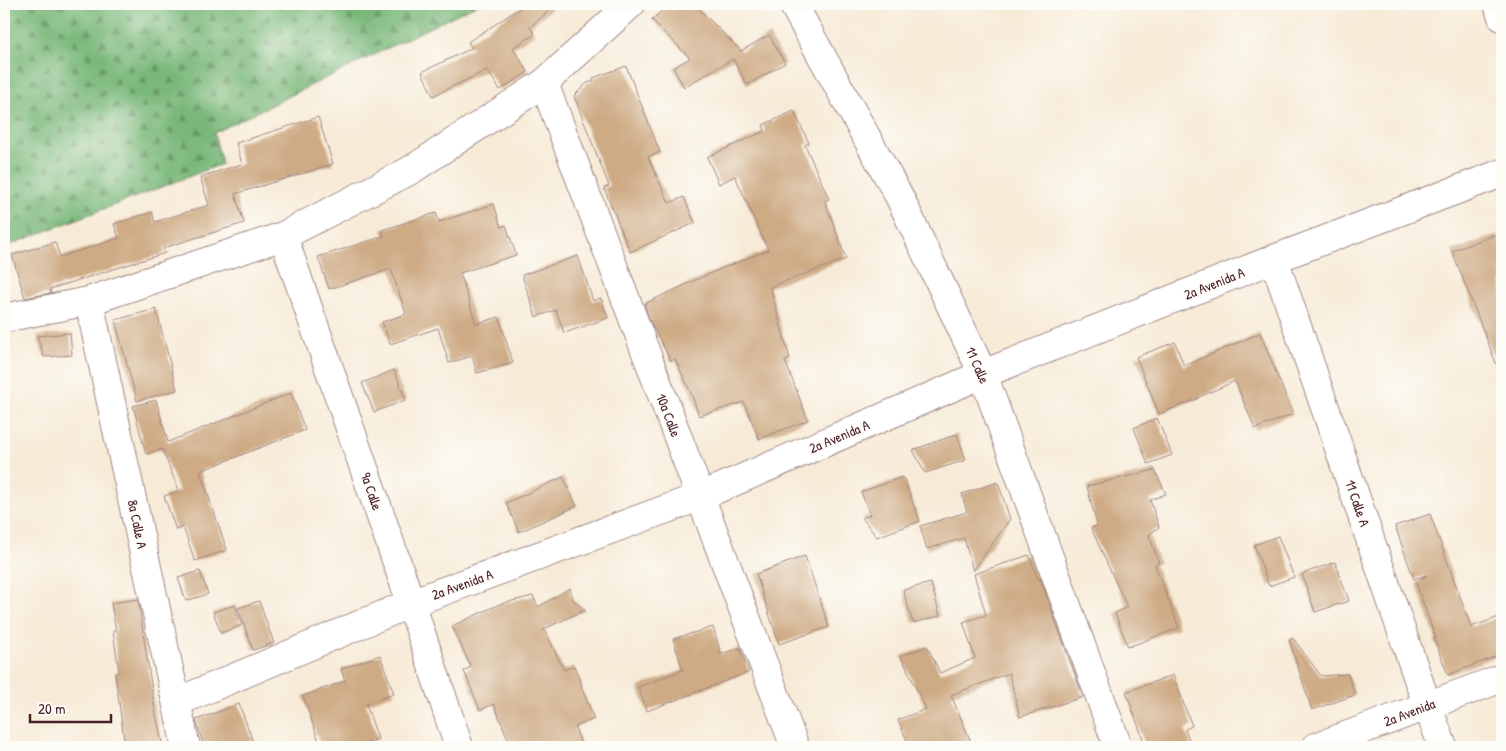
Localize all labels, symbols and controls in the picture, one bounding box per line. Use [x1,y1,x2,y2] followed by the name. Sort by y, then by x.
[1181,262,1247,304] street label: 2a Avenida A
[962,344,995,387] street label: 11 Calle
[652,391,686,440] street label: 10a Calle
[806,415,872,457] street label: 2a Avenida A
[357,470,387,513] street label: 9a Calle
[1341,477,1375,529] street label: 11 Calle A
[124,498,152,550] street label: 8a Calle A
[429,564,495,604] street label: 2a Avenida A
[30,691,111,723] scale bar
[1381,693,1438,730] street label: 2a Avenida
[38,698,65,719] text: 20 m

